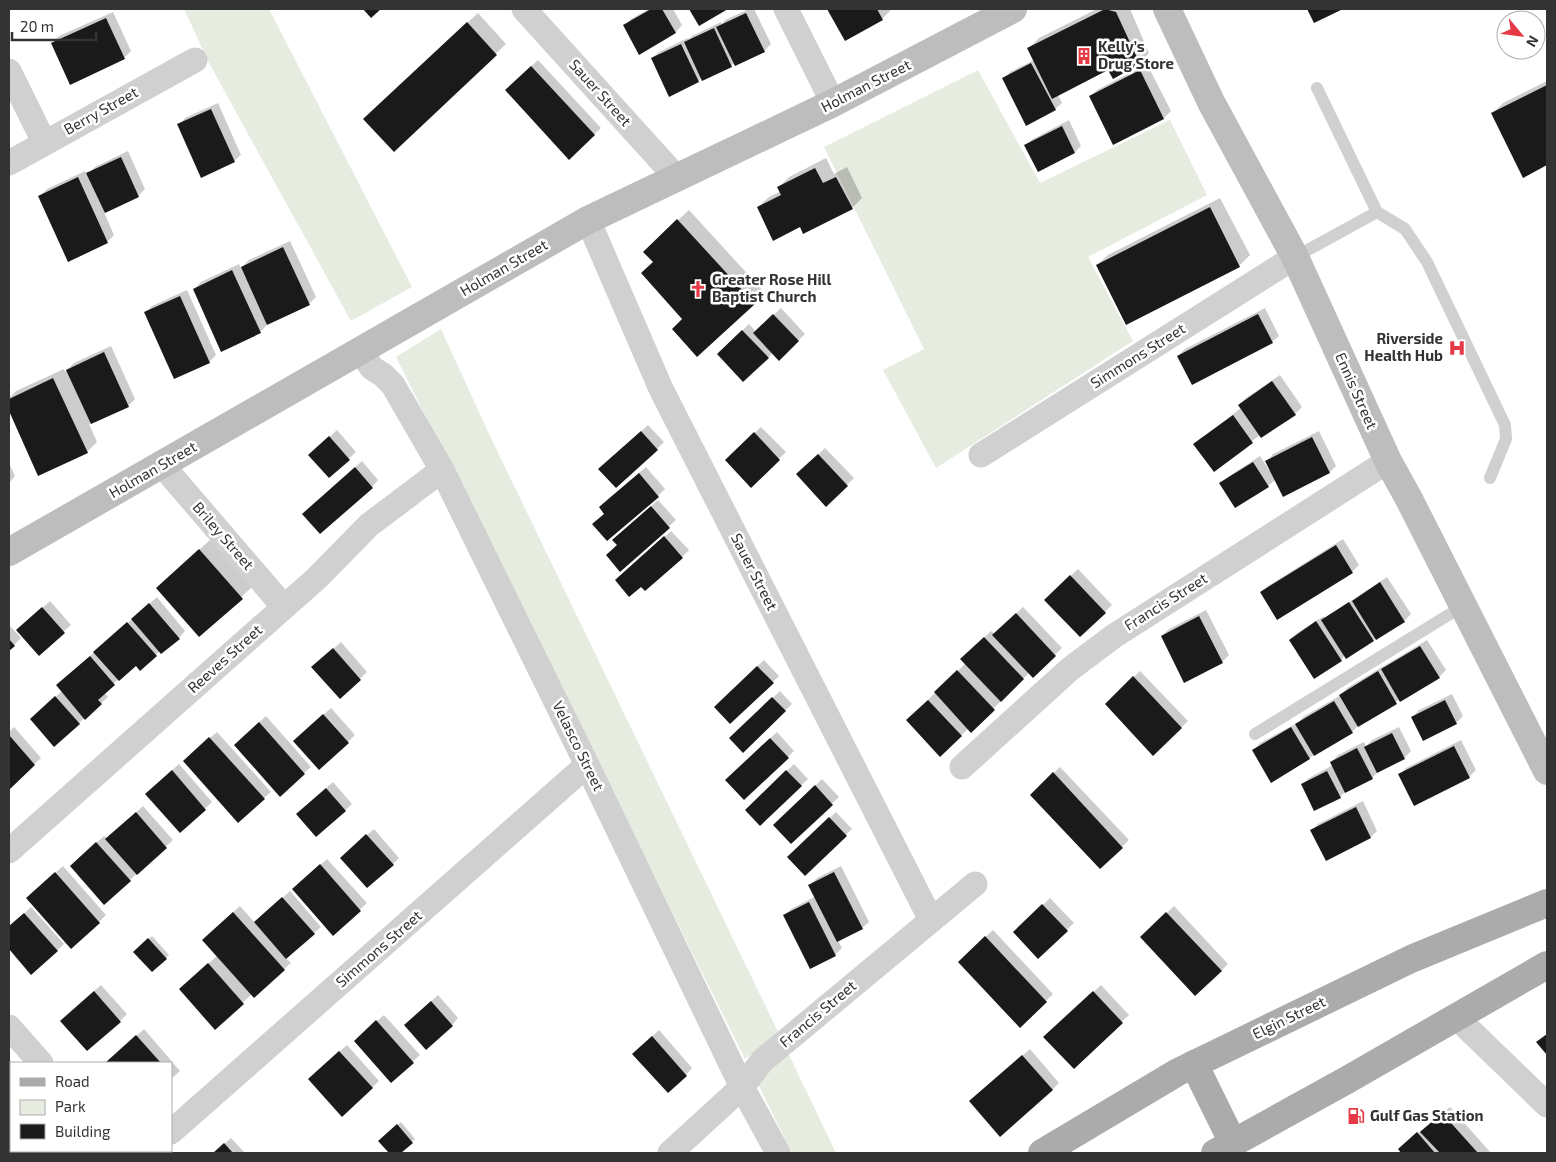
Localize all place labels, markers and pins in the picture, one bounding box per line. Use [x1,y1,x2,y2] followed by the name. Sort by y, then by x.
[1098,37,1174,72] place label: Kelly’s Drug Store
[1074,46,1094,66] building icon: Kelly’s Drug Store
[712,270,832,305] place label: Greater Rose Hill Baptist Church
[688,279,708,299] church icon: Greater Rose Hill Baptist Church
[1364,329,1443,364] place label: Riverside Health Hub
[1447,338,1467,358] hospital icon: Riverside Health Hub
[1346,1106,1366,1126] fuel station icon: Gulf Gas Station
[1370,1106,1484,1124] place label: Gulf Gas Station

